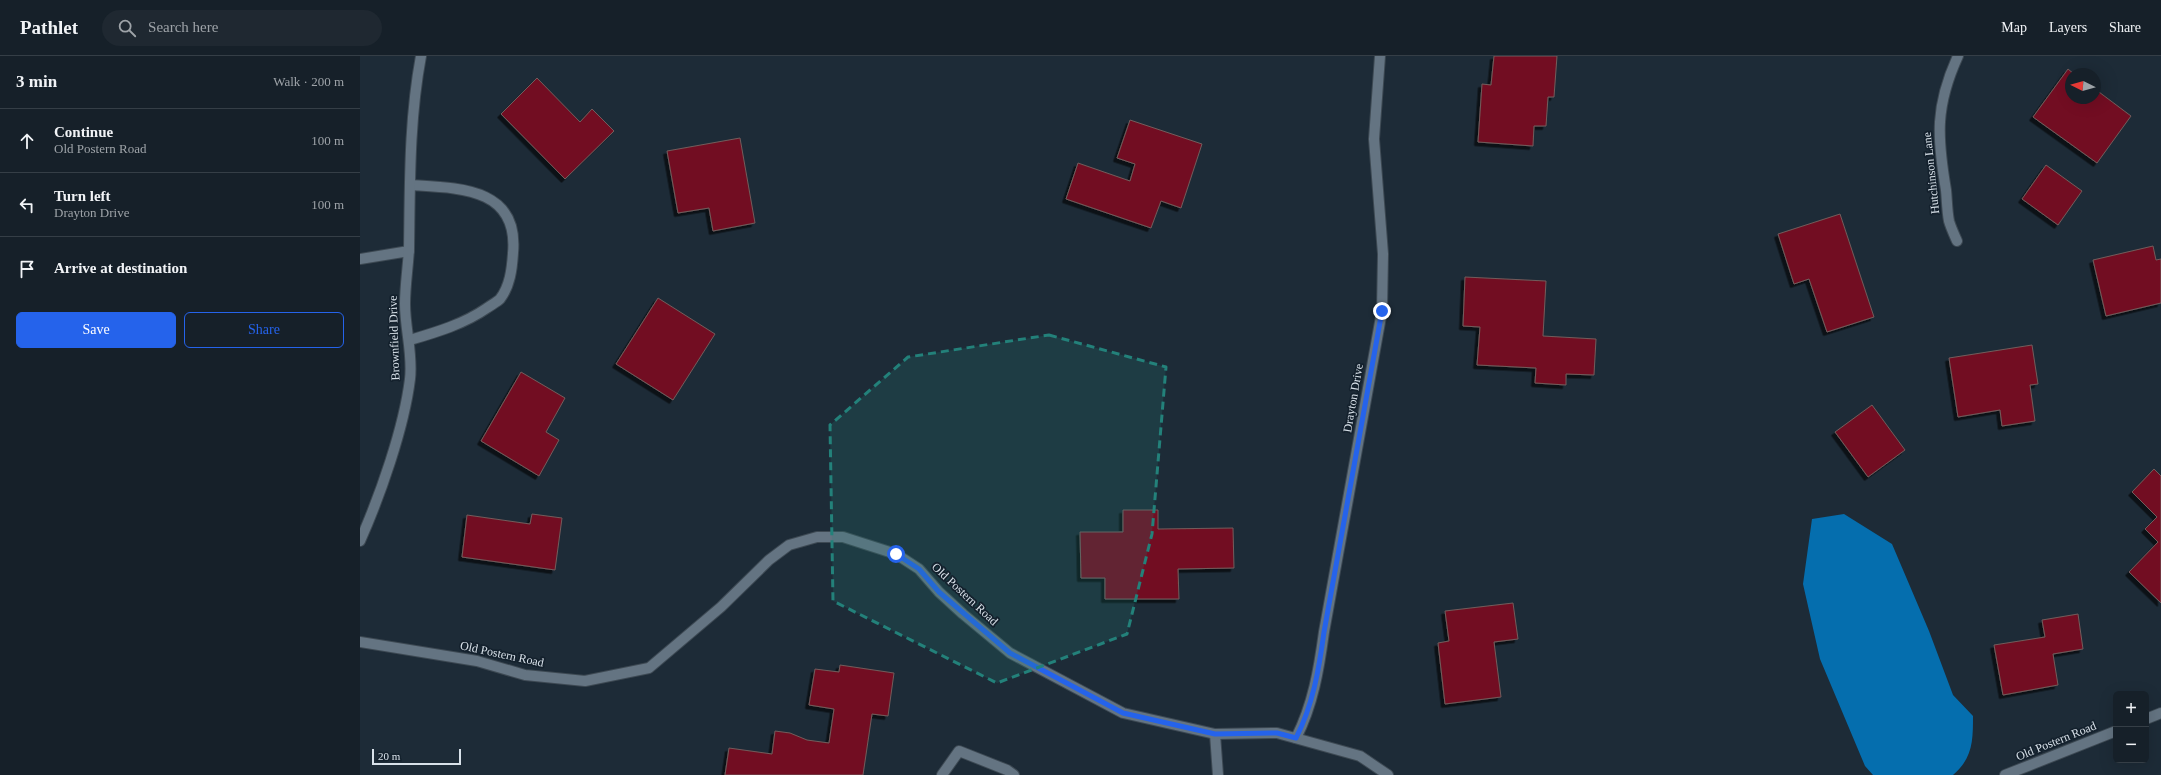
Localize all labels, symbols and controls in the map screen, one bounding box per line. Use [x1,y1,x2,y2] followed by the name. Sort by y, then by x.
[102,10,382,46] search box
[20,17,78,38] text: Pathlet
[116,17,138,39] icon: search
[148,19,218,35] text: Search here
[2001,20,2027,35] text: Map
[2049,20,2087,35] text: Layers
[2109,20,2141,35] text: Share
[2065,68,2101,104] north arrow
[16,72,57,91] text: 3 min
[273,74,344,89] text: Walk · 200 m
[54,124,113,140] text: Continue
[16,130,38,152] icon: ahead
[1920,131,1942,215] street label: Hutchinson Lane
[311,133,344,148] text: 100 m
[54,141,146,156] text: Old Postern Road
[54,188,111,204] text: Turn left
[16,194,38,216] icon: left
[311,197,344,212] text: 100 m
[54,205,129,220] text: Drayton Drive
[16,258,38,280] icon: arrive
[54,260,187,276] text: Arrive at destination
[386,295,402,381] street label: Brownfield Drive
[1373,302,1391,320] route end
[16,312,176,348] button: Save
[184,312,344,348] button: Share
[1340,362,1366,434] street label: Drayton Drive
[887,545,905,563] route start
[929,560,1001,628] street label: Old Postern Road
[459,638,545,670] street label: Old Postern Road
[2113,691,2149,763] map controls
[2113,691,2149,727] button: +
[2014,719,2098,763] street label: Old Postern Road
[2113,727,2149,763] button: −
[372,747,461,766] scale bar
[378,750,400,762] text: 20 m

